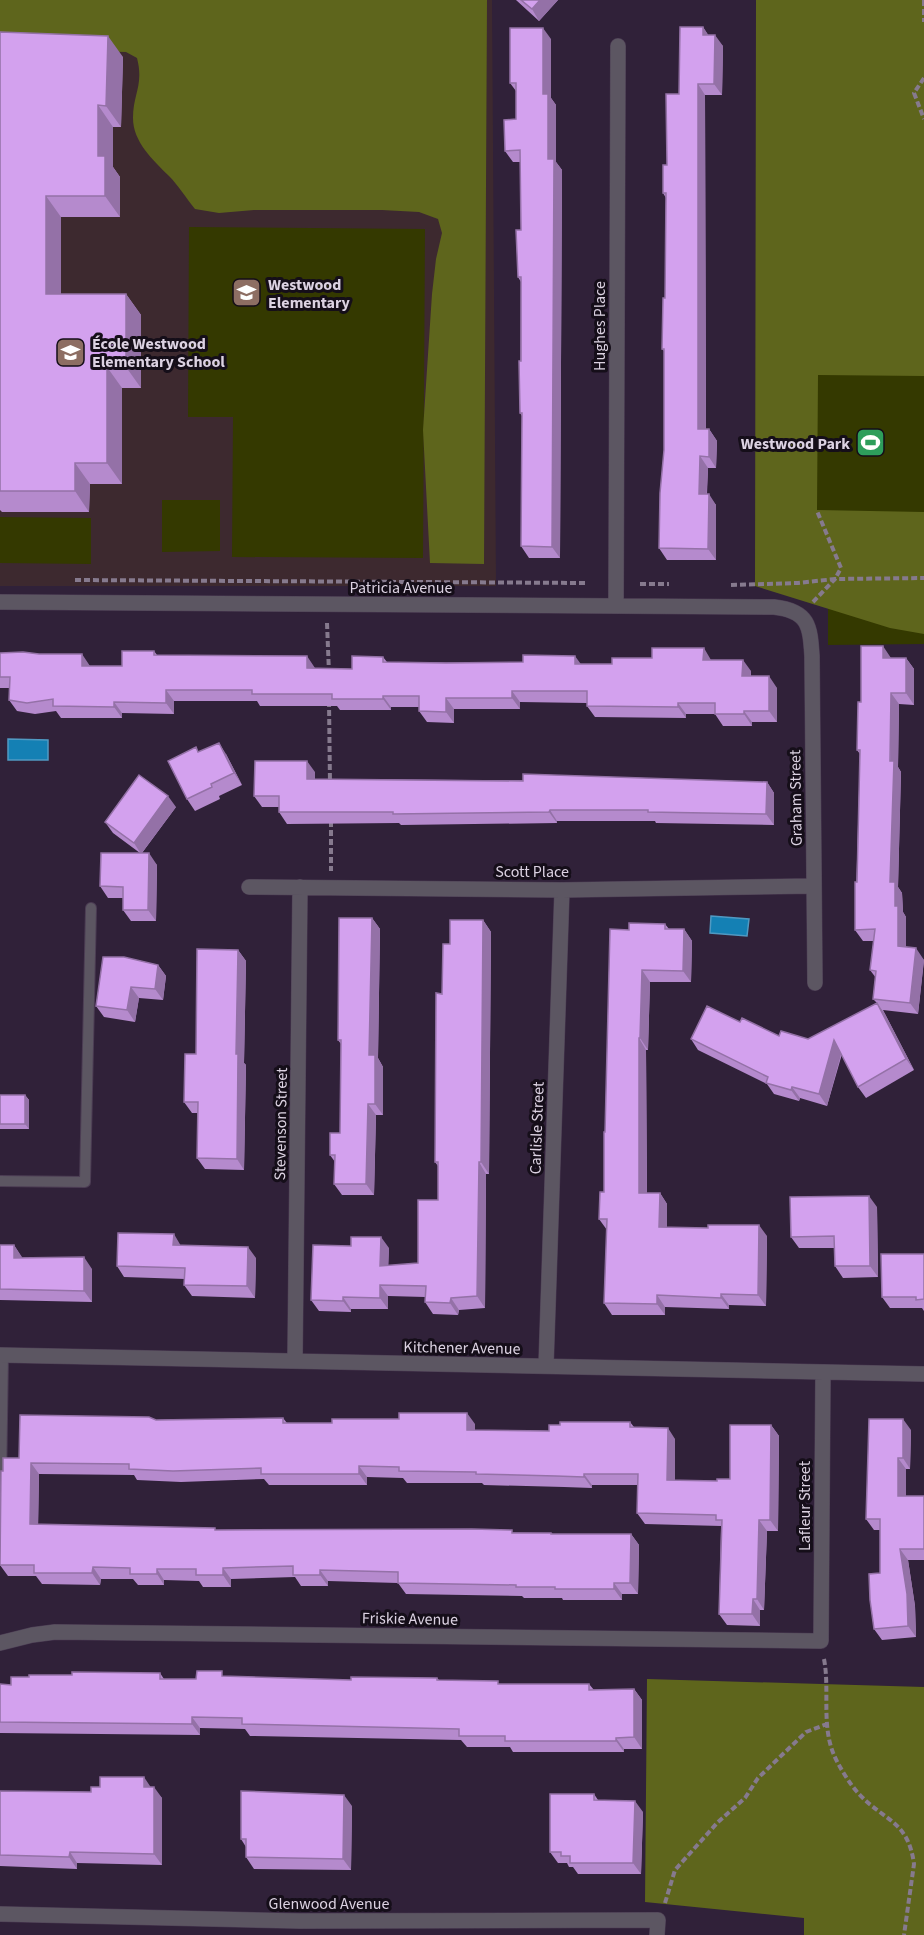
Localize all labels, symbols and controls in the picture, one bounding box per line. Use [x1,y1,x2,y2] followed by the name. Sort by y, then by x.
[268,274,350,314] place label: Westwood Elementary
[231,277,263,309] school or university icon: Westwood Elementary
[589,281,611,371] street label: Hughes Place
[92,333,225,373] place label: École Westwood Elementary School
[55,336,87,368] school or university icon: École Westwood Elementary School
[855,427,887,459] sports icon: Westwood Park
[741,433,850,455] place label: Westwood Park
[350,577,453,599] street label: Patricia Avenue
[784,749,808,846] street label: Graham Street
[495,861,569,883] street label: Scott Place
[269,1067,293,1181] street label: Stevenson Street
[524,1081,550,1175] street label: Carlisle Street
[403,1336,521,1360] street label: Kitchener Avenue
[794,1460,816,1551] street label: Lafleur Street
[362,1607,458,1631] street label: Friskie Avenue
[269,1893,389,1915] street label: Glenwood Avenue

